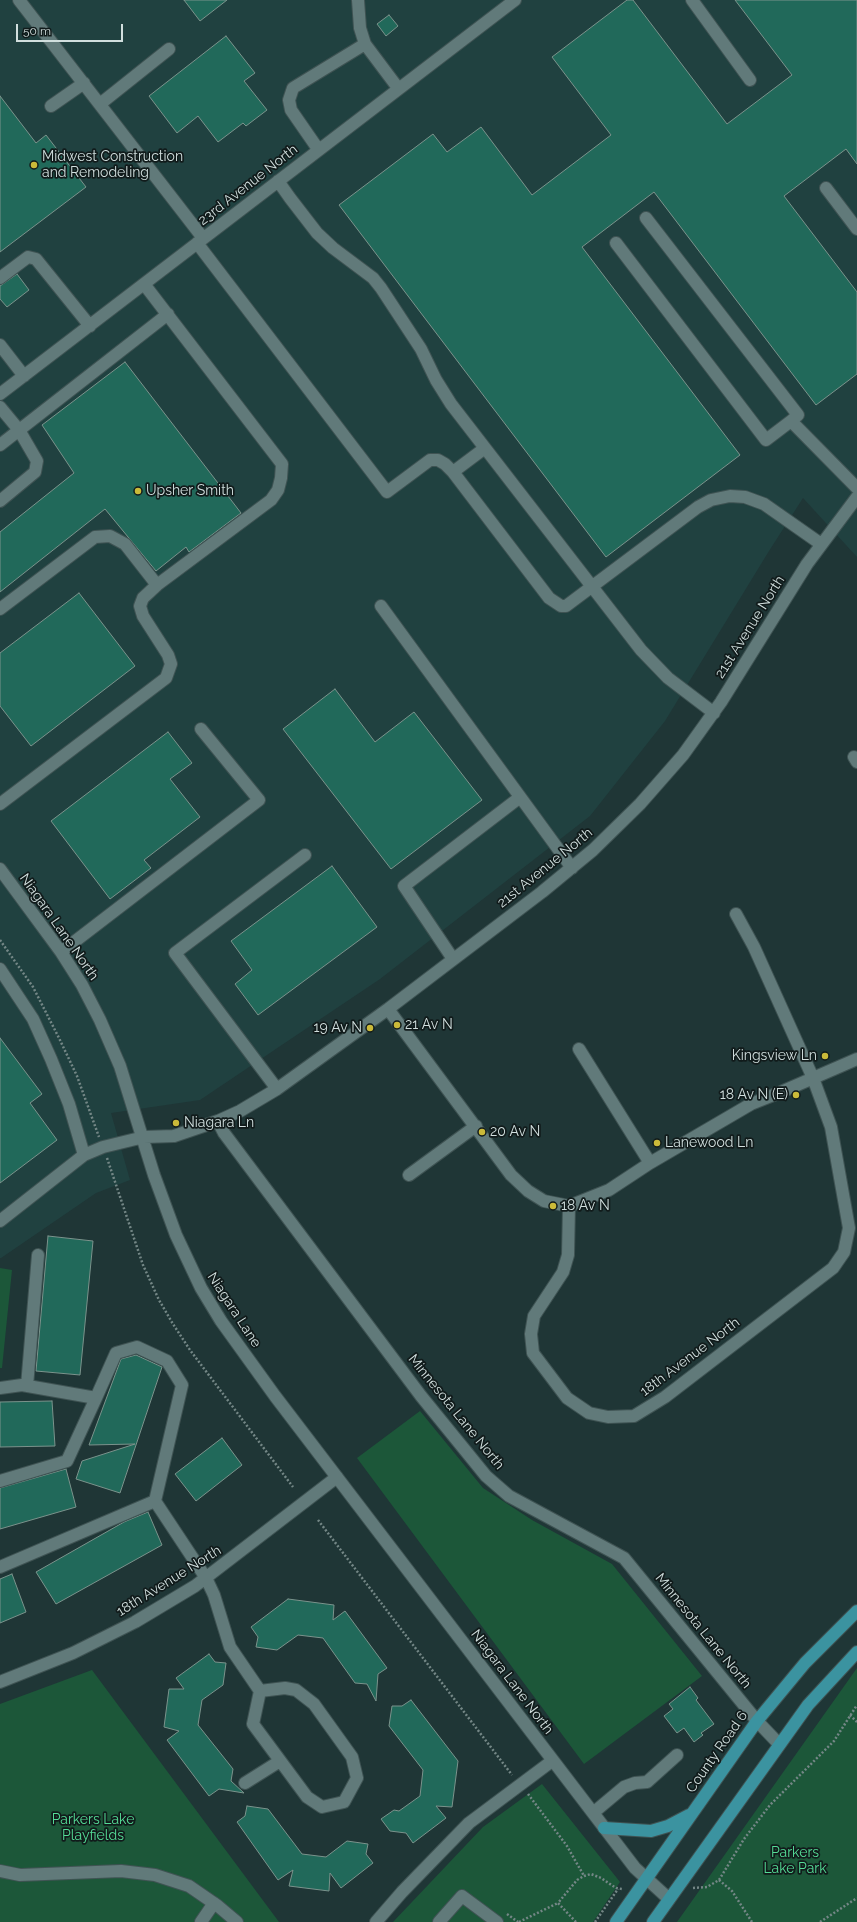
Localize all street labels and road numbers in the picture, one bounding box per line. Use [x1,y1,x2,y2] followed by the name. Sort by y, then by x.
[195,141,301,229] street label: 23rd Avenue North
[712,573,788,681] street label: 21st Avenue North
[494,824,596,912] street label: 21st Avenue North
[16,870,102,984] street label: Niagara Lane North
[204,1269,264,1351] street label: Niagara Lane
[637,1314,743,1400] street label: 18th Avenue North
[404,1351,508,1473] street label: Minnesota Lane North
[114,1542,224,1620] street label: 18th Avenue North
[651,1570,755,1692] street label: Minnesota Lane North
[467,1626,557,1738] street label: Niagara Lane North
[683,1708,751,1796] street label: County Road 6

